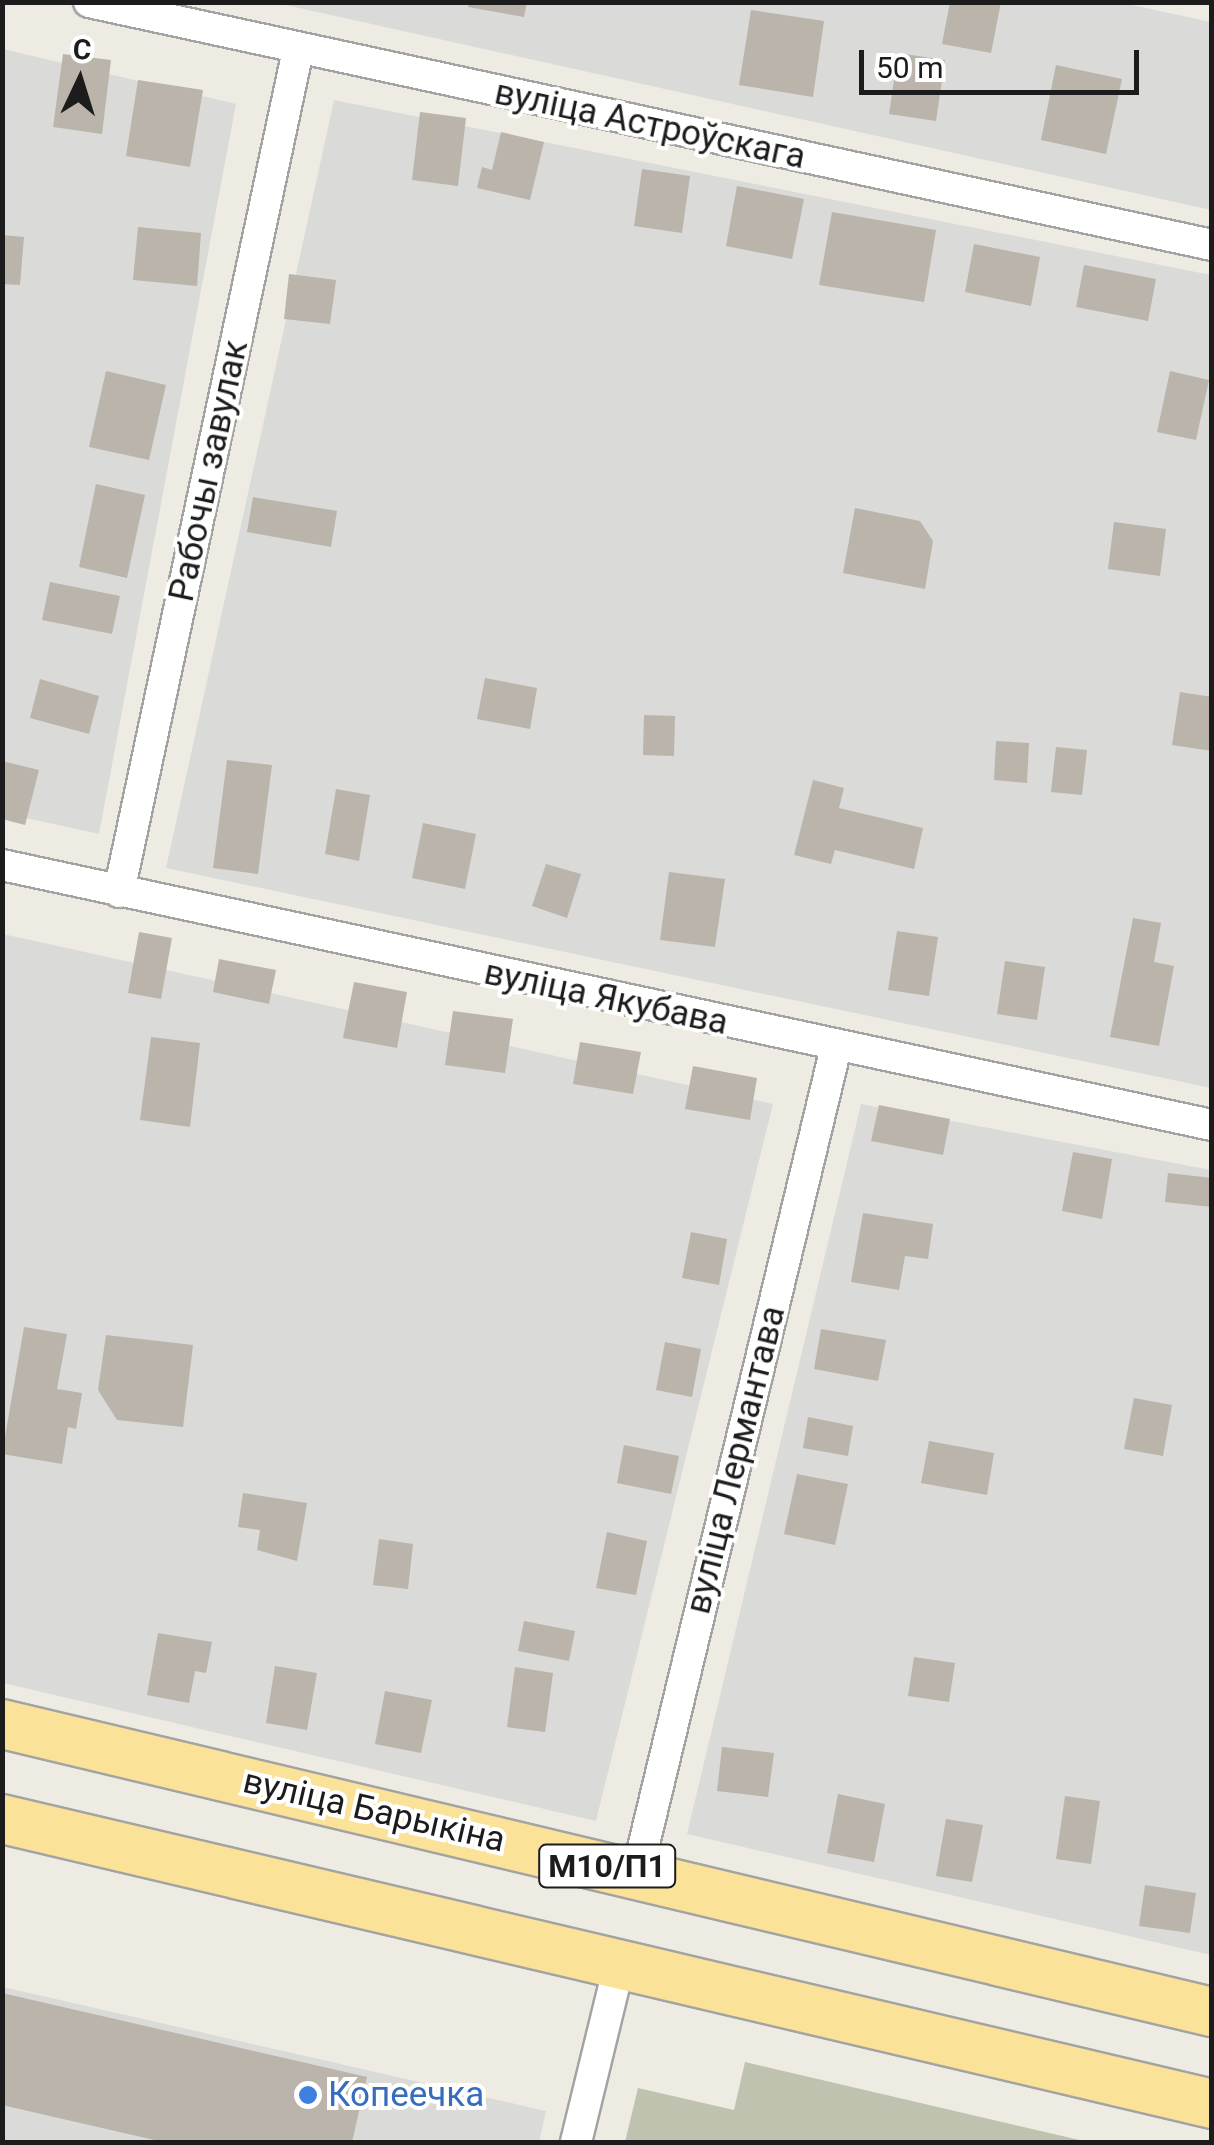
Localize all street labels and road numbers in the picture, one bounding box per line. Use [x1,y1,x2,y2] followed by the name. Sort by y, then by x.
[491,72,809,178] street label: вуліца Астроўскага
[161,337,257,605] street label: Рабочы завулак
[480,952,732,1044] street label: вуліца Якубава
[677,1302,795,1618] street label: вуліца Лермантава
[239,1760,509,1862] street label: вуліца Барыкіна
[537,1839,677,1893] road number: М10/П1

